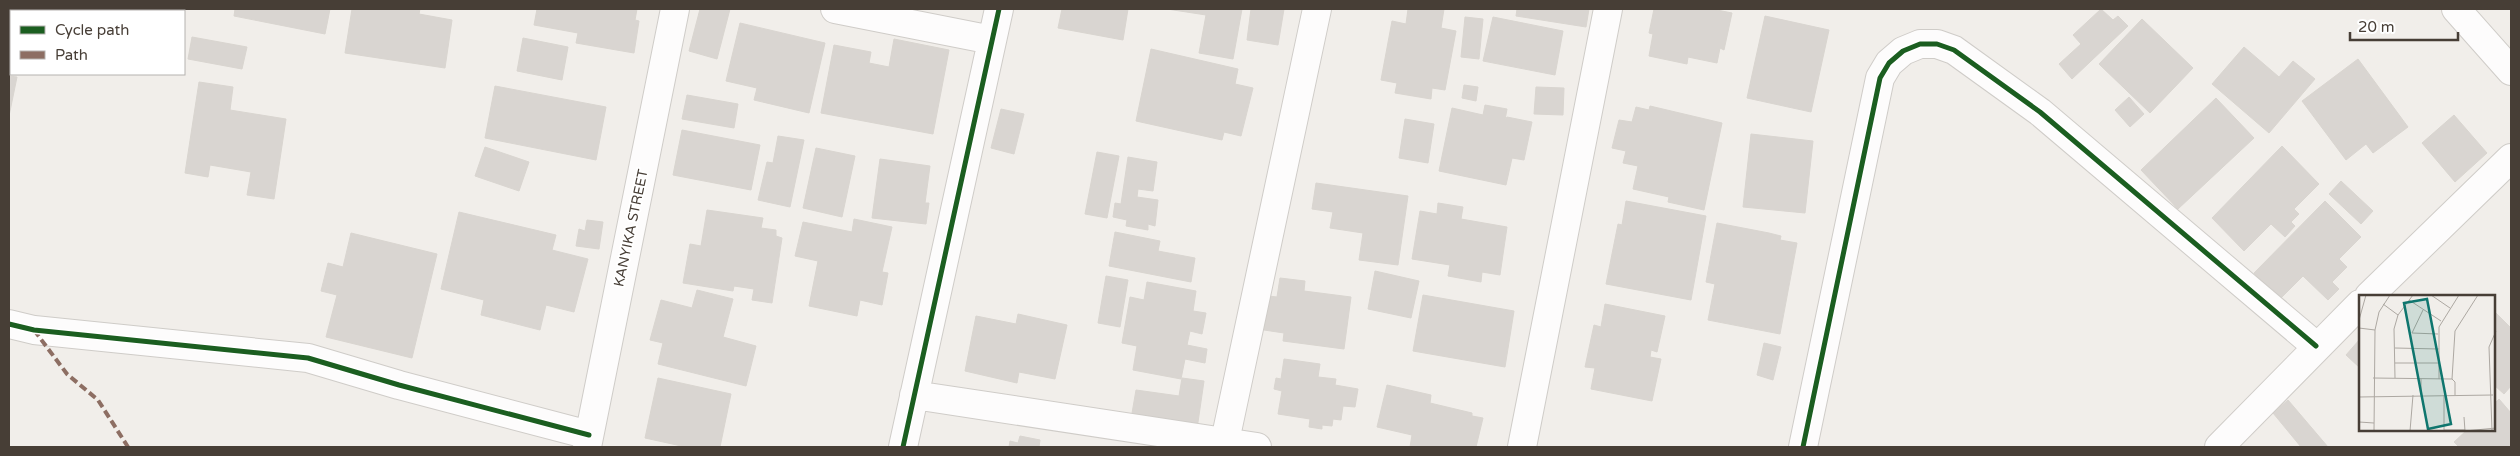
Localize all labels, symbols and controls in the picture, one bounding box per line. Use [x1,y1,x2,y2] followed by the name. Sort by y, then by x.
[10,10,185,75] legend
[2350,10,2458,42] scale bar
[2358,18,2395,36] text: 20 m
[55,21,129,39] text: Cycle path
[55,46,88,64] text: Path
[610,167,652,288] street label: KANYIKA STREET
[2359,295,2495,431] inset map

